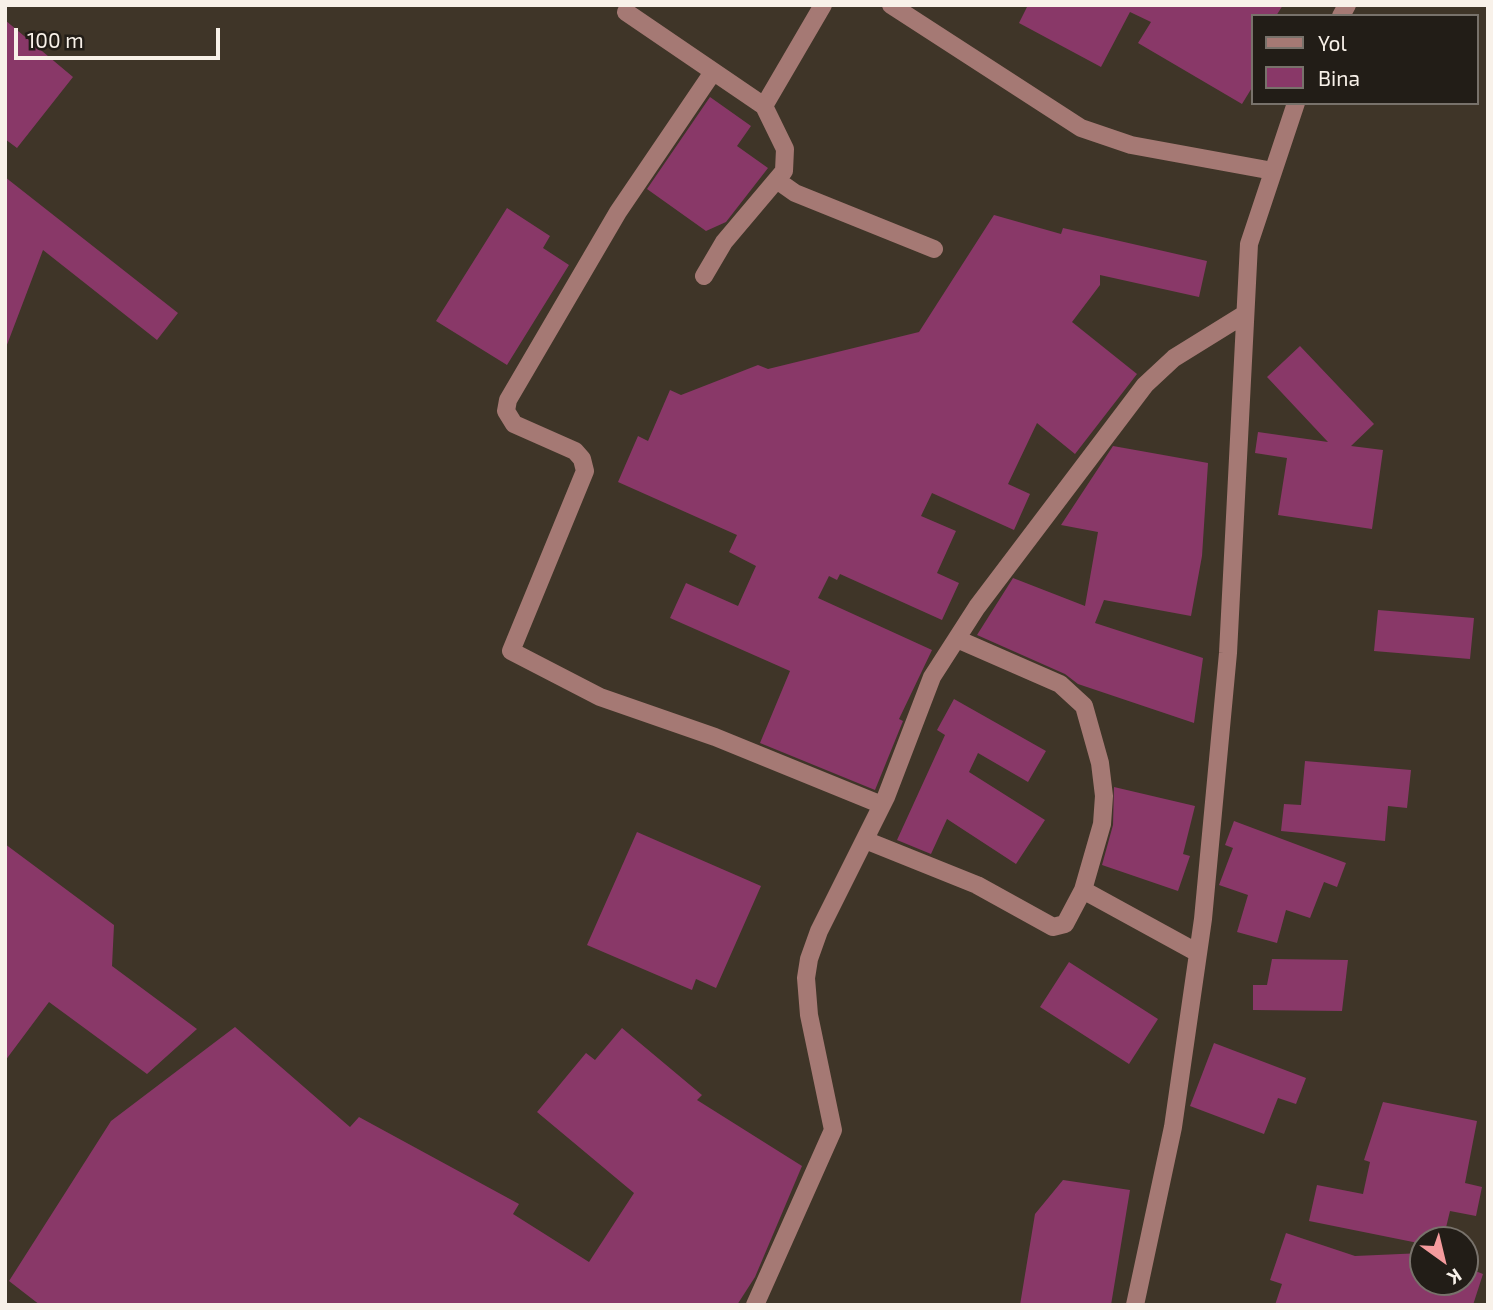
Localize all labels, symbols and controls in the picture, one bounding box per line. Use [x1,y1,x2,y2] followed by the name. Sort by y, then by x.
[18,14,224,58] scale bar
[1252,14,1479,105] legend
[27,27,84,52] text: 100 m
[1318,30,1347,55] text: Yol
[1318,65,1360,90] text: Bina
[1409,1226,1479,1296] north arrow
[1443,1264,1466,1290] text: K

